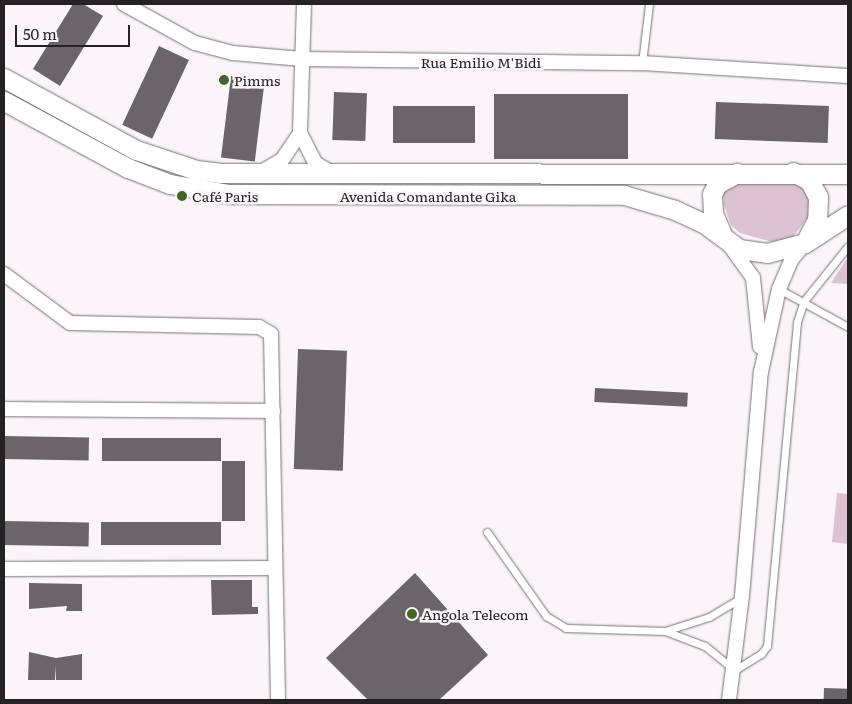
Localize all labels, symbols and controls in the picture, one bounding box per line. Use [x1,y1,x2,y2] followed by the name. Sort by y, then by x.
[18,15,132,47] scale bar
[23,22,57,45] text: 50 m
[421,54,541,70] street label: Rua Emilio M'Bidi
[234,72,280,88] place label: Pimms
[218,74,230,86] marker: Pimms
[192,188,258,204] place label: Café Paris
[340,188,516,204] street label: Avenida Comandante Gika
[176,190,188,202] marker: Café Paris
[422,606,529,622] place label: Angola Telecom
[406,608,418,620] marker: Angola Telecom

